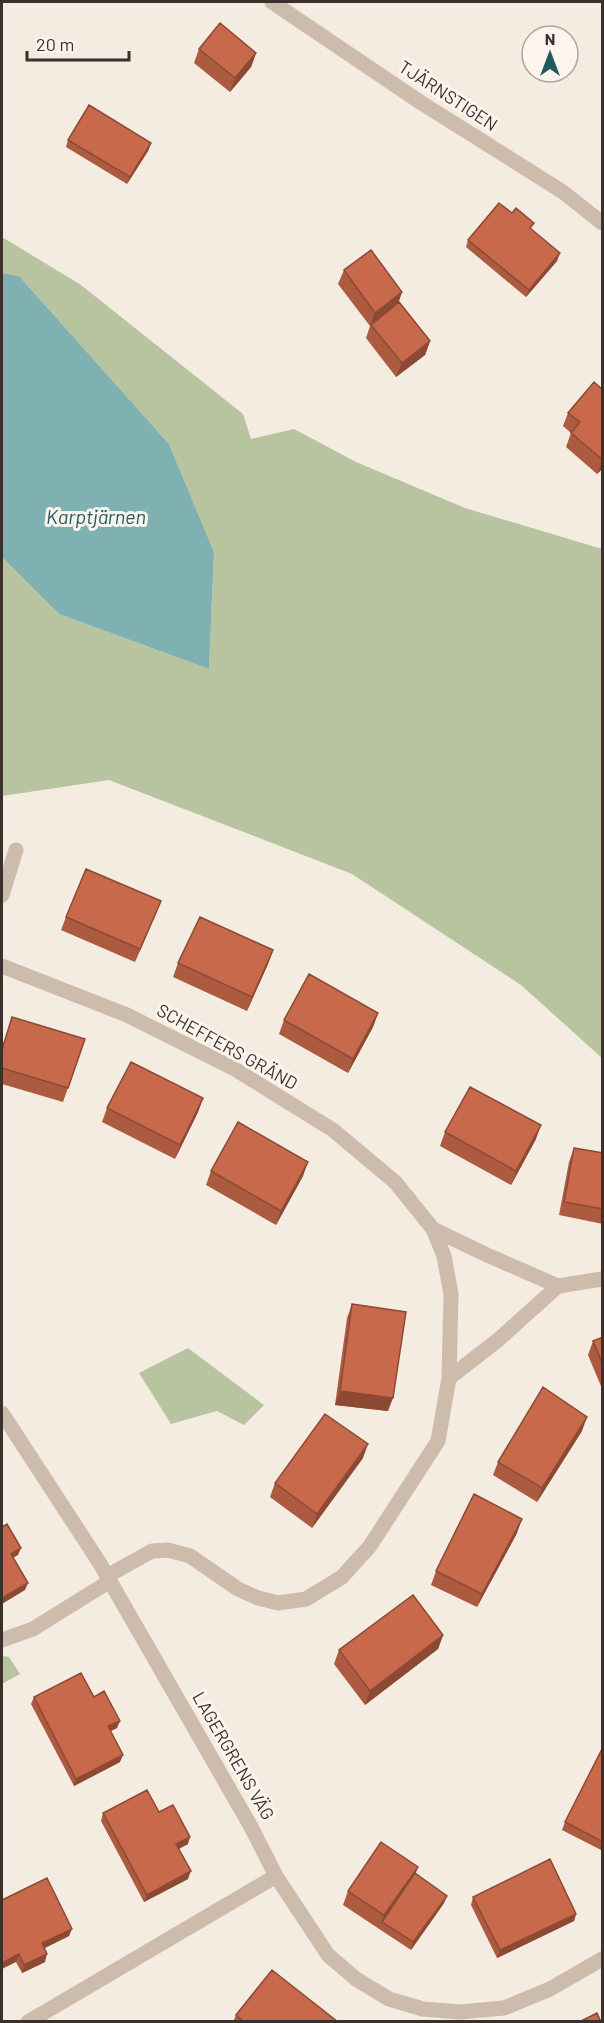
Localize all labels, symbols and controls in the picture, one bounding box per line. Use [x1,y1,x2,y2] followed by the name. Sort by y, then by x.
[27,24,129,62] scale bar
[520,24,580,84] north arrow
[545,29,555,48] text: N
[36,33,74,55] text: 20 m
[395,55,502,135] street label: TJÄRNSTIGEN
[46,504,146,528] water label: Karptjärnen
[153,998,302,1094] street label: SCHEFFERS GRÄND
[188,1687,280,1824] street label: LAGERGRENS VÄG

